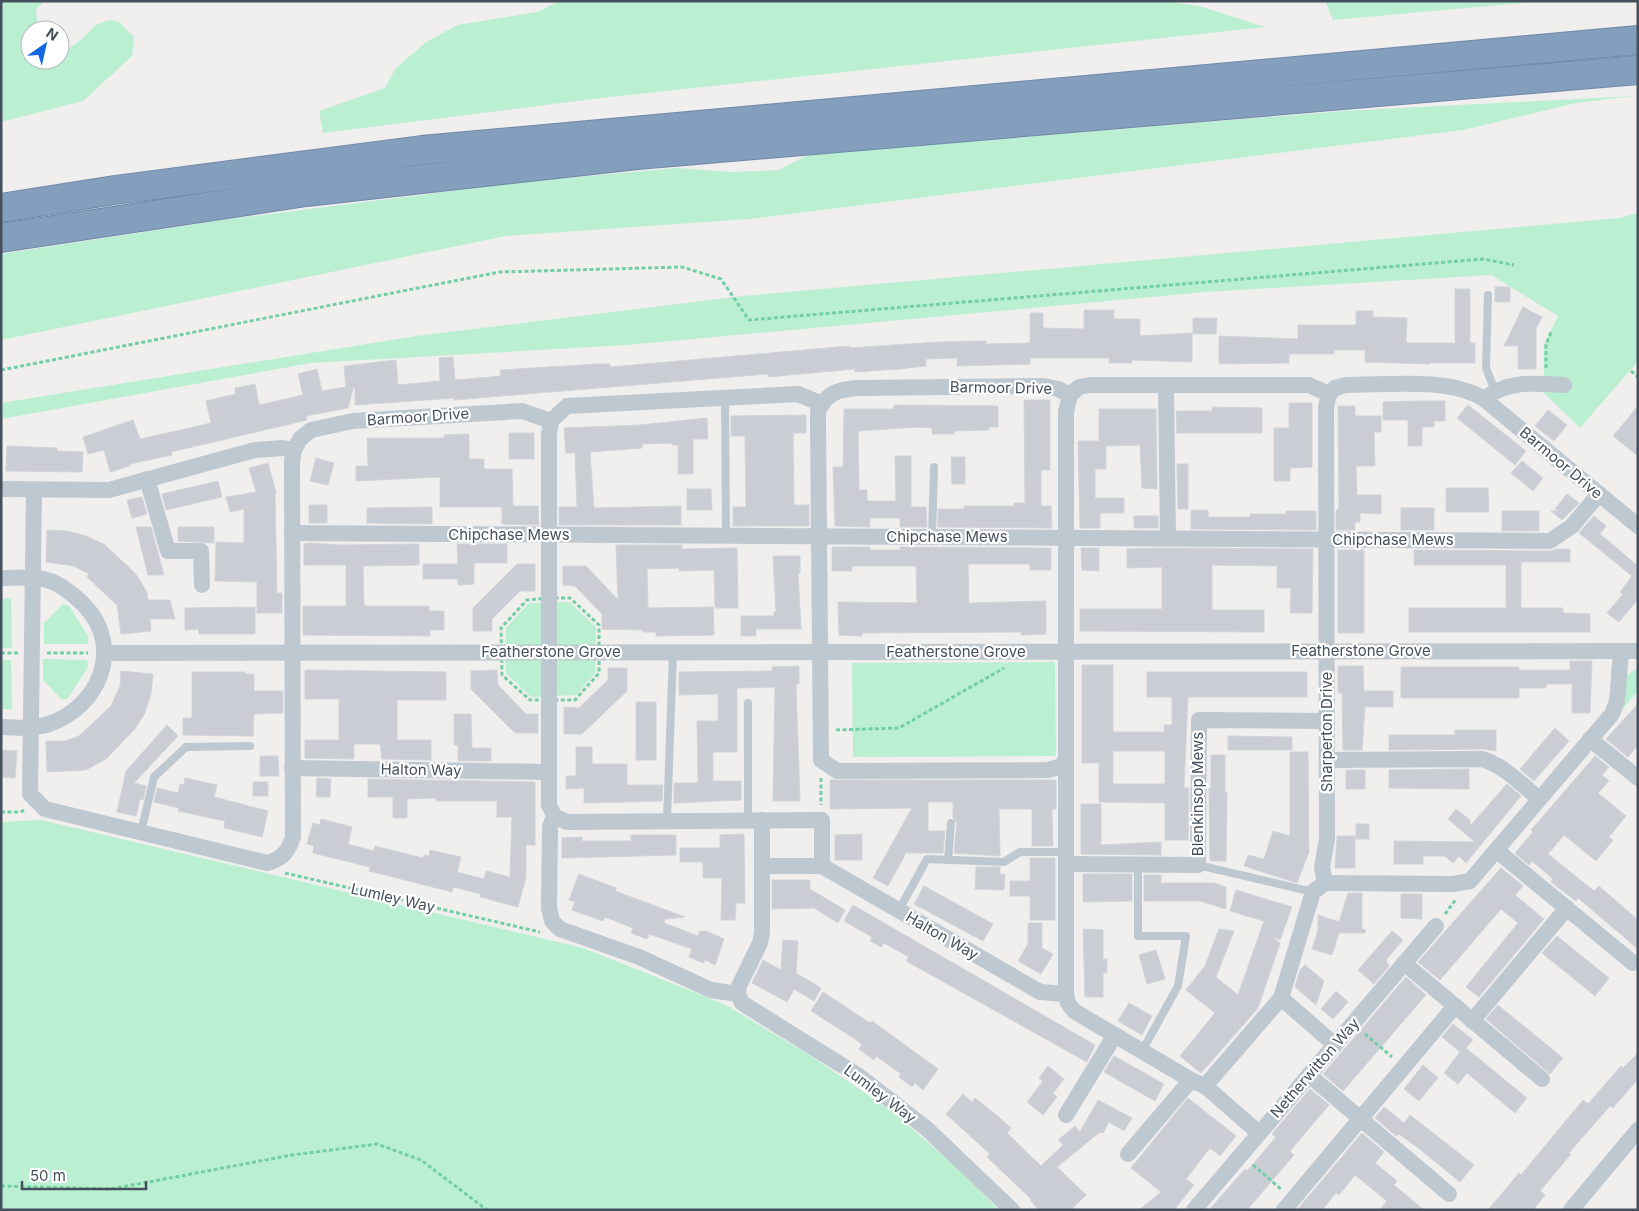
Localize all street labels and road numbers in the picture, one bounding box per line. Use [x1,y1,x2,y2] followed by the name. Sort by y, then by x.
[950,377,1052,398] street label: Barmoor Drive
[366,403,470,430] street label: Barmoor Drive
[1516,422,1607,503] street label: Barmoor Drive
[448,525,570,544] street label: Chipchase Mews
[886,527,1008,546] street label: Chipchase Mews
[1332,530,1454,549] street label: Chipchase Mews
[1291,641,1431,660] street label: Featherstone Grove
[481,642,621,661] street label: Featherstone Grove
[886,642,1026,661] street label: Featherstone Grove
[1317,672,1336,792] street label: Sharperton Drive
[1188,732,1207,856] street label: Blenkinsop Mews
[380,759,462,780] street label: Halton Way
[349,879,438,917] street label: Lumley Way
[902,907,983,964] street label: Halton Way
[1266,1013,1364,1122] street label: Netherwitton Way
[840,1060,921,1127] street label: Lumley Way

